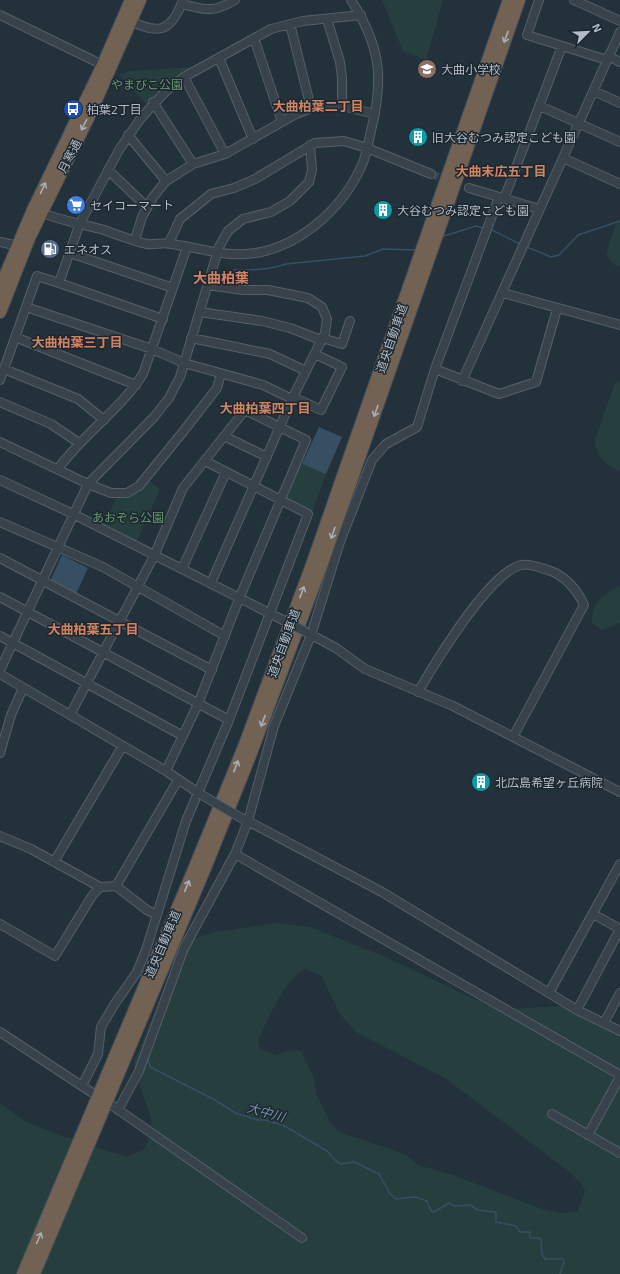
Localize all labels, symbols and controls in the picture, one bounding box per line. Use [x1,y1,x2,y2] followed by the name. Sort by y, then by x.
[568,12,608,52] north arrow
[590,21,605,34] text: N
[502,30,509,43] one-way arrow
[416,58,438,80] school or university icon: 大曲小学校
[441,62,501,76] place label: 大曲小学校
[111,77,183,91] park label: やまびこ公園
[62,98,84,120] bus stop icon: 柏葉2丁目
[272,98,364,114] district label: 大曲柏葉二丁目
[87,102,142,116] place label: 柏葉2丁目
[80,119,88,131] one-way arrow
[407,126,429,148] building icon: 旧大谷むつみ認定こども園
[432,130,576,144] place label: 旧大谷むつみ認定こども園
[55,137,83,175] street label: 月寒通
[455,163,547,179] district label: 大曲末広五丁目
[40,182,47,194] one-way arrow
[65,194,87,216] supermarket icon: セイコーマート
[90,198,174,212] place label: セイコーマート
[372,199,394,221] building icon: 大谷むつみ認定こども園
[397,203,529,217] place label: 大谷むつみ認定こども園
[39,238,61,260] fuel station icon: エネオス
[64,242,112,256] place label: エネオス
[193,269,249,286] district label: 大曲柏葉
[373,302,409,374] street label: 道央自動車道
[31,334,123,350] district label: 大曲柏葉三丁目
[219,400,311,416] district label: 大曲柏葉四丁目
[372,404,379,417] one-way arrow
[92,510,164,524] park label: あおぞら公園
[328,527,336,539] one-way arrow
[298,586,306,598] one-way arrow
[264,607,302,679] street label: 道央自動車道
[47,621,139,637] district label: 大曲柏葉五丁目
[259,715,267,727] one-way arrow
[233,760,241,772] one-way arrow
[470,771,492,793] building icon: 北広島希望ヶ丘病院
[495,775,603,789] place label: 北広島希望ヶ丘病院
[184,881,192,893] one-way arrow
[141,908,183,980] street label: 道央自動車道
[245,1099,289,1126] water label: 大中川
[36,1233,43,1245] one-way arrow

